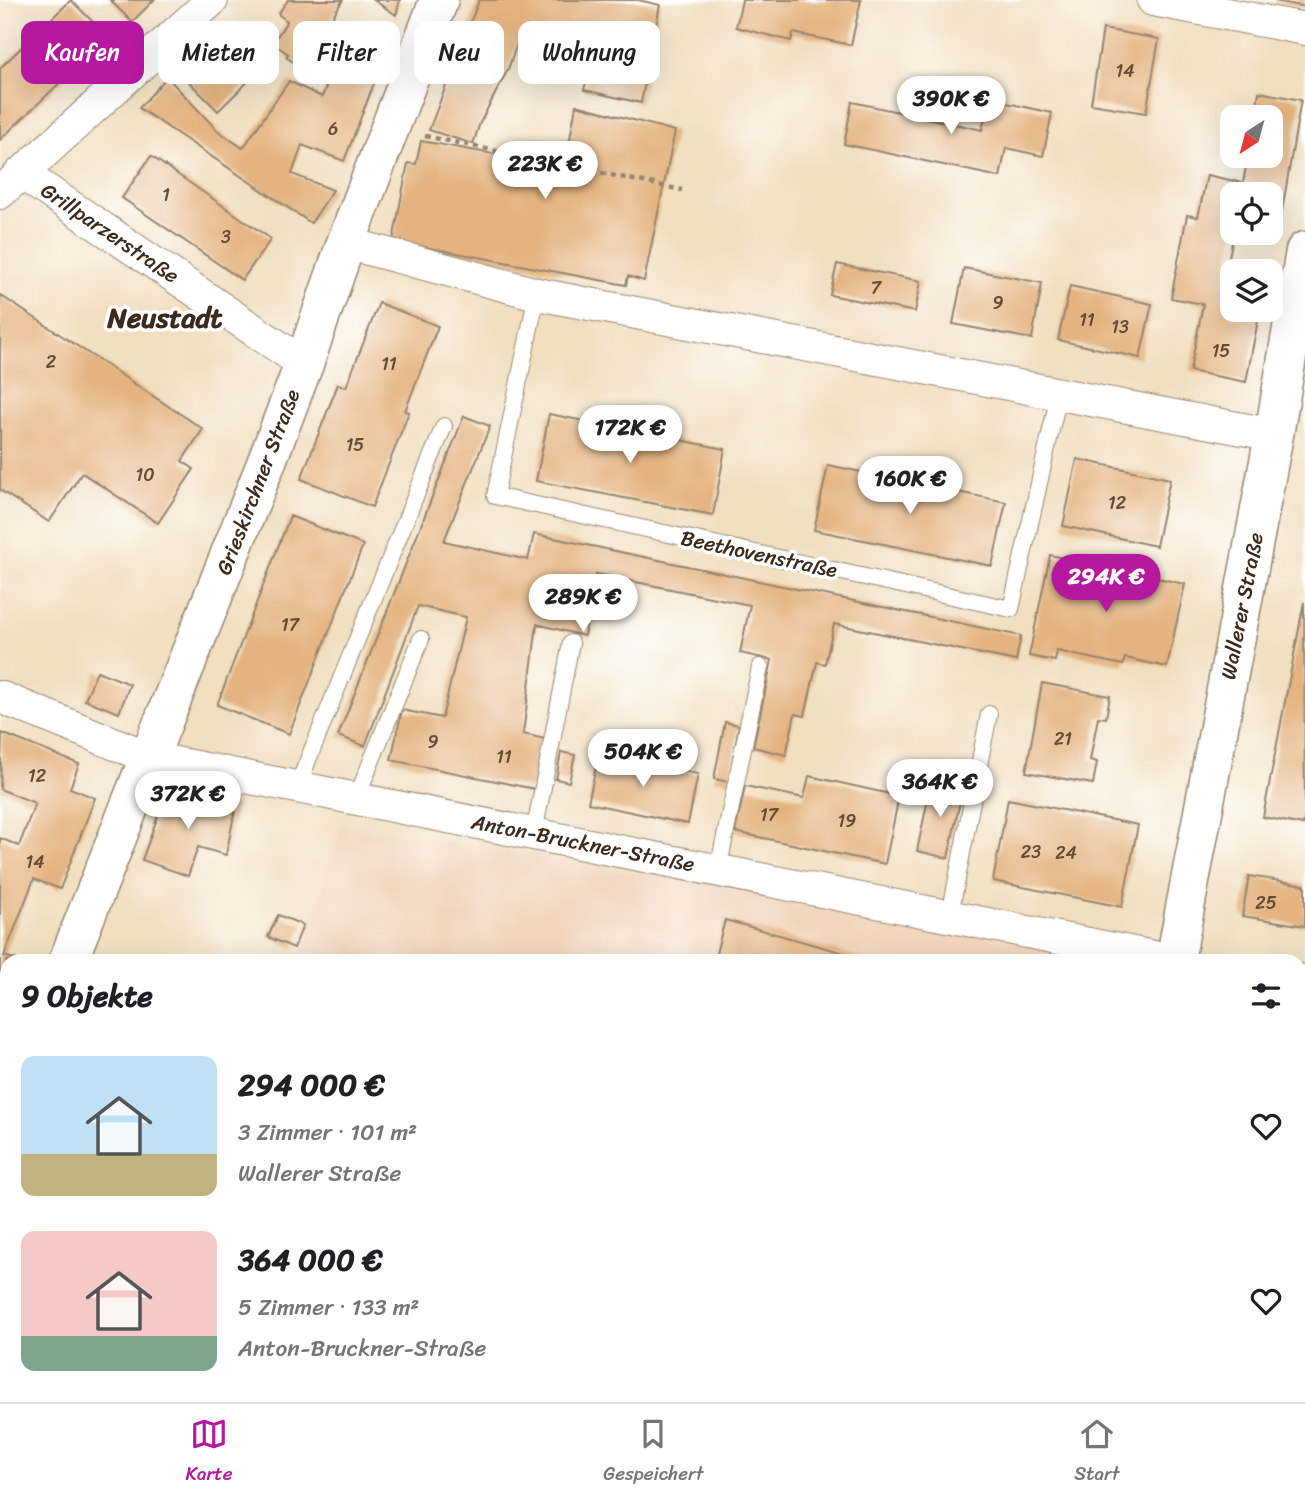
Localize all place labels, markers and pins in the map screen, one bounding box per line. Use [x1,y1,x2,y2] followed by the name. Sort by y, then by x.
[894,76,1008,136] pin: 390K €
[488,142,602,201] pin: 223K €
[573,406,687,465] pin: 172K €
[853,456,967,516] pin: 160K €
[1049,554,1163,614] pin: 294K €
[526,574,640,634] pin: 289K €
[586,730,700,789] pin: 504K €
[883,760,997,819] pin: 364K €
[131,772,245,831] pin: 372K €

